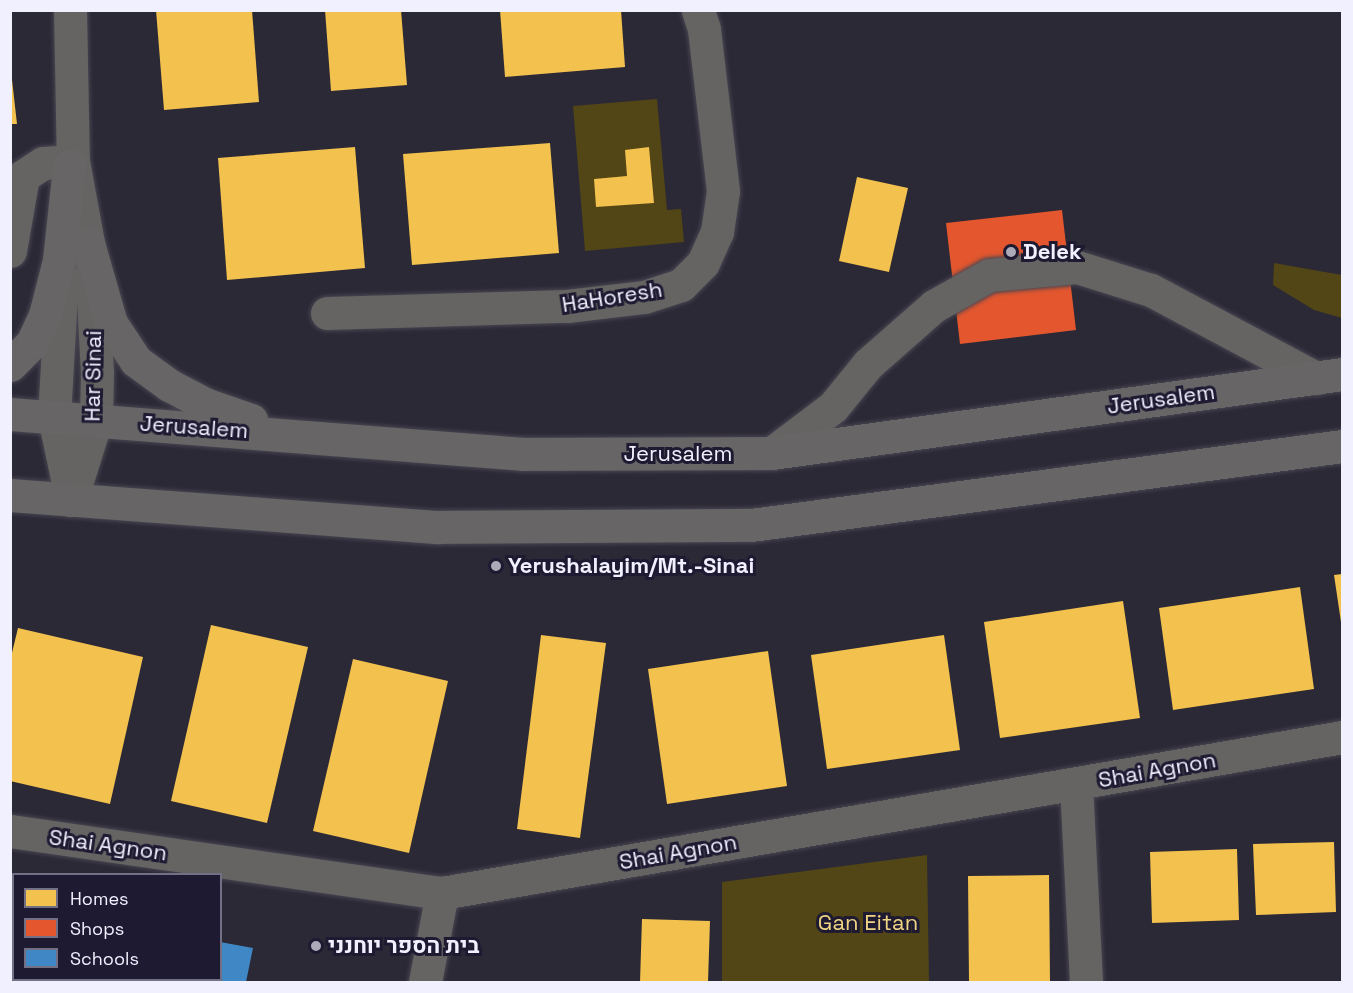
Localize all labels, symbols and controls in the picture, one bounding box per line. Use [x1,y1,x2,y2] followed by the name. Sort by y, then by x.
[1023,239,1081,265] place label: Delek
[1004,245,1018,259] marker: Delek
[560,276,664,318] street label: HaHoresh
[79,330,107,422] street label: Har Sinai
[1105,378,1217,420] street label: Jerusalem
[139,410,249,444] street label: Jerusalem
[624,441,732,467] street label: Jerusalem
[508,553,754,579] place label: Yerushalayim/Mt.-Sinai
[489,559,503,573] marker: Yerushalayim/Mt.-Sinai
[1096,747,1218,793] street label: Shai Agnon
[47,824,169,866] street label: Shai Agnon
[617,829,739,875] street label: Shai Agnon
[12,873,222,981] legend
[70,887,129,910] text: Homes
[818,910,918,936] park label: Gan Eitan
[70,917,124,940] text: Shops
[328,933,479,959] place label: בית הספר יוחנני
[309,939,323,953] marker: בית הספר יוחנני
[70,947,139,970] text: Schools

